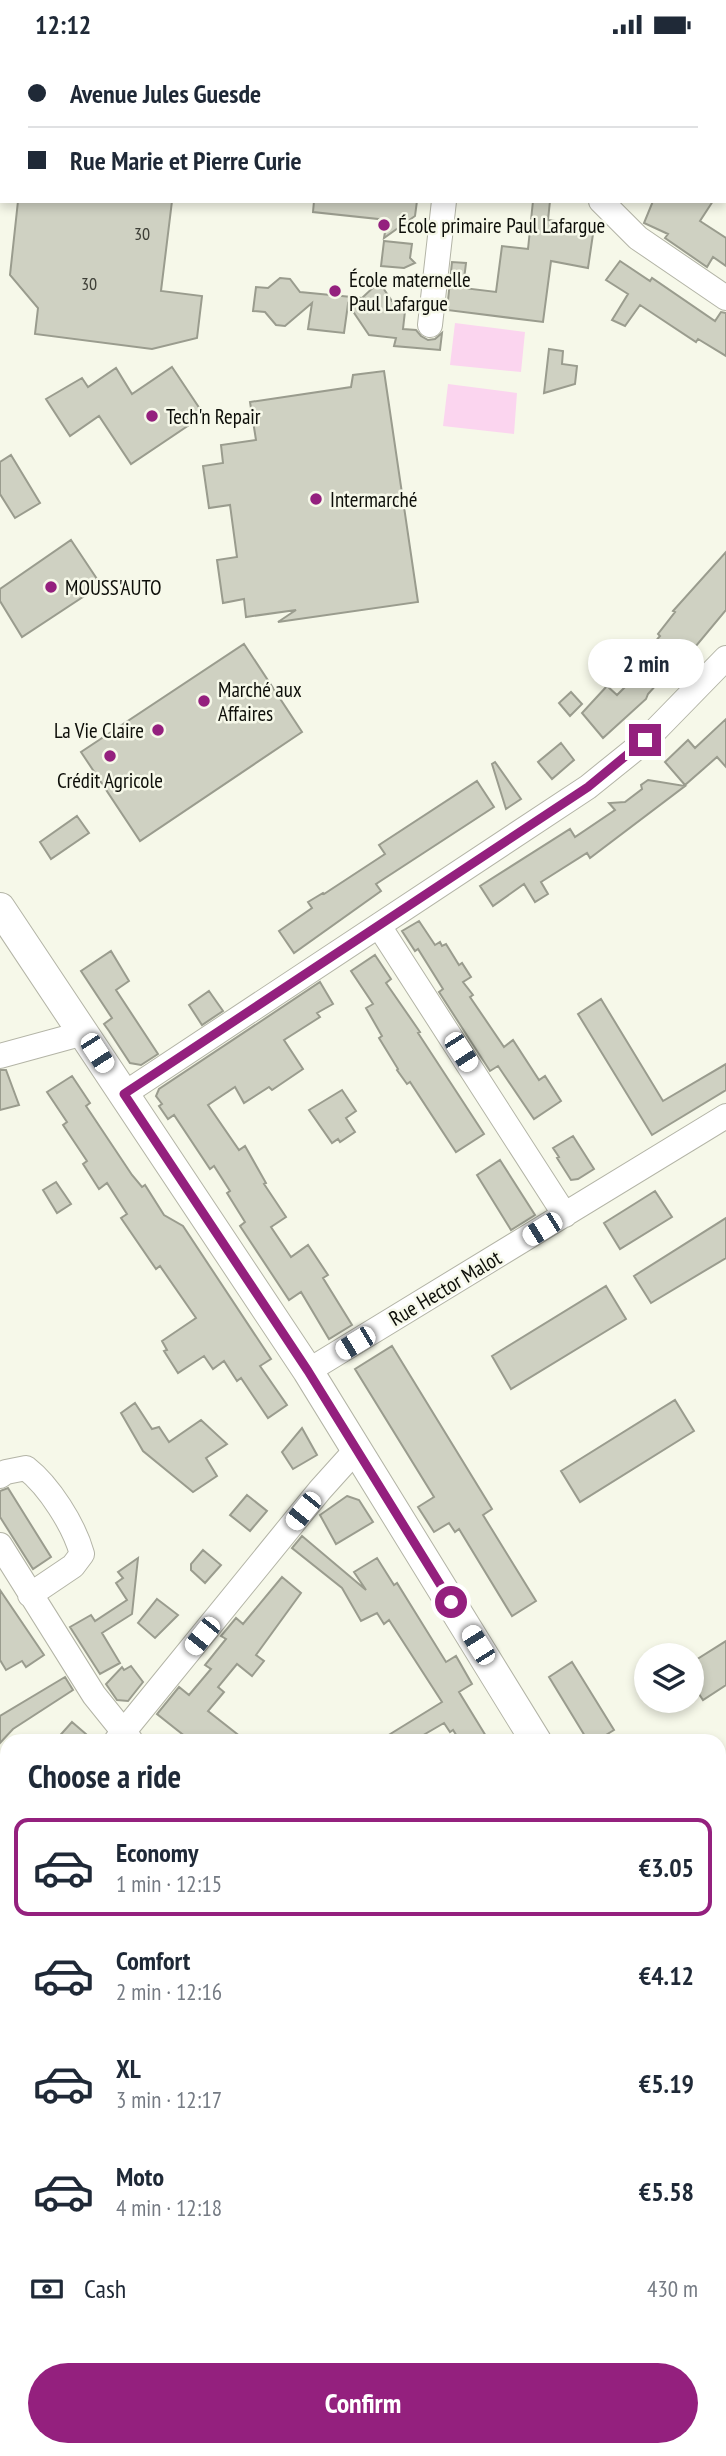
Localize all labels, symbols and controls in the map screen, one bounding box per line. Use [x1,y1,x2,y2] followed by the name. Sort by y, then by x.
[35,8,91,41] text: 12:12
[70,77,261,110] text: Avenue Jules Guesde
[70,144,302,177] text: Rue Marie et Pierre Curie
[398,212,605,239] place label: École primaire Paul Lafargue
[376,217,392,233] marker: École primaire Paul Lafargue
[134,222,150,245] house number: 30
[349,266,471,317] place label: École maternelle Paul Lafargue
[81,272,97,295] house number: 30
[327,283,343,299] marker: École maternelle Paul Lafargue
[166,403,261,430] place label: Tech'n Repair
[144,408,160,424] marker: Tech'n Repair
[330,486,417,513] place label: Intermarché
[308,491,324,507] marker: Intermarché
[65,574,162,601] place label: MOUSS'AUTO
[43,579,59,595] marker: MOUSS'AUTO
[587,639,703,687] callout: 2 min
[623,649,669,678] text: 2 min
[218,676,302,727] place label: Marché aux Affaires
[196,693,212,709] marker: Marché aux Affaires
[54,717,144,744] place label: La Vie Claire
[150,722,166,738] marker: La Vie Claire
[629,724,661,756] route end
[102,748,118,764] marker: Crédit Agricole
[57,767,163,794] place label: Crédit Agricole
[441,1029,482,1075] car
[77,1030,118,1076] car
[519,1209,566,1249] car
[384,1244,506,1332] street label: Rue Hector Malot
[332,1323,379,1363] car
[282,1488,325,1534] car
[435,1586,467,1618] route start
[181,1613,224,1659] car
[458,1622,499,1668] car
[634,1643,704,1713] map controls
[634,1643,704,1713] button: layers
[28,1755,181,1797] text: Choose a ride
[32,1836,95,1899] icon: car
[116,1836,198,1869] text: Economy
[639,1851,694,1884] text: €3.05
[116,1869,222,1898] text: 1 min · 12:15
[32,1944,95,2007] icon: car
[116,1944,190,1977] text: Comfort
[639,1959,694,1992] text: €4.12
[116,1977,222,2006] text: 2 min · 12:16
[32,2052,95,2115] icon: car
[116,2052,141,2085] text: XL
[639,2067,694,2100] text: €5.19
[116,2085,222,2114] text: 3 min · 12:17
[32,2160,95,2223] icon: car
[116,2160,164,2193] text: Moto
[639,2175,694,2208] text: €5.58
[116,2193,222,2222] text: 4 min · 12:18
[28,2270,66,2308] icon: cash
[84,2272,126,2305] text: Cash
[647,2274,698,2303] text: 430 m
[28,2363,698,2443] button: Confirm

